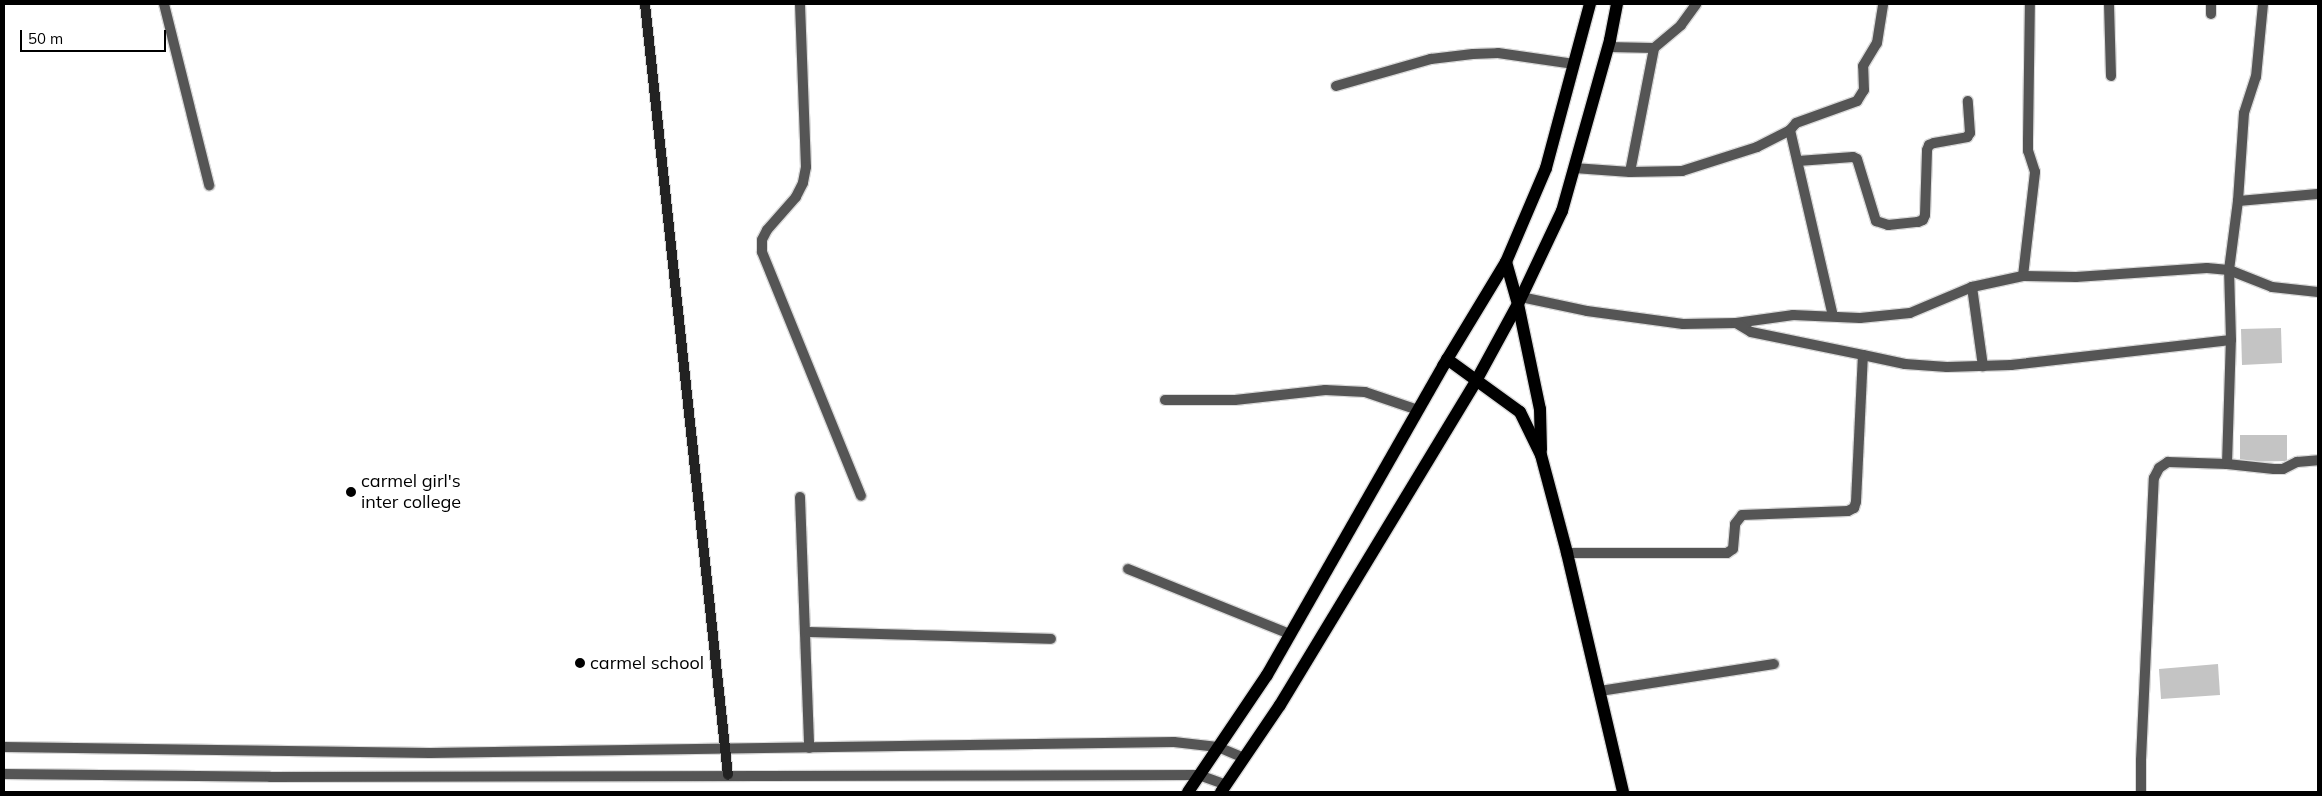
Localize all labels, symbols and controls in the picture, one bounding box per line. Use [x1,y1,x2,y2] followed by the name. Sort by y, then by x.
[22,20,169,52] scale bar
[28,29,63,48] text: 50 m
[361,471,461,514] place label: carmel girl's inter college
[345,486,357,498] marker: carmel girl's inter college
[590,652,704,674] place label: carmel school
[574,657,586,669] marker: carmel school

